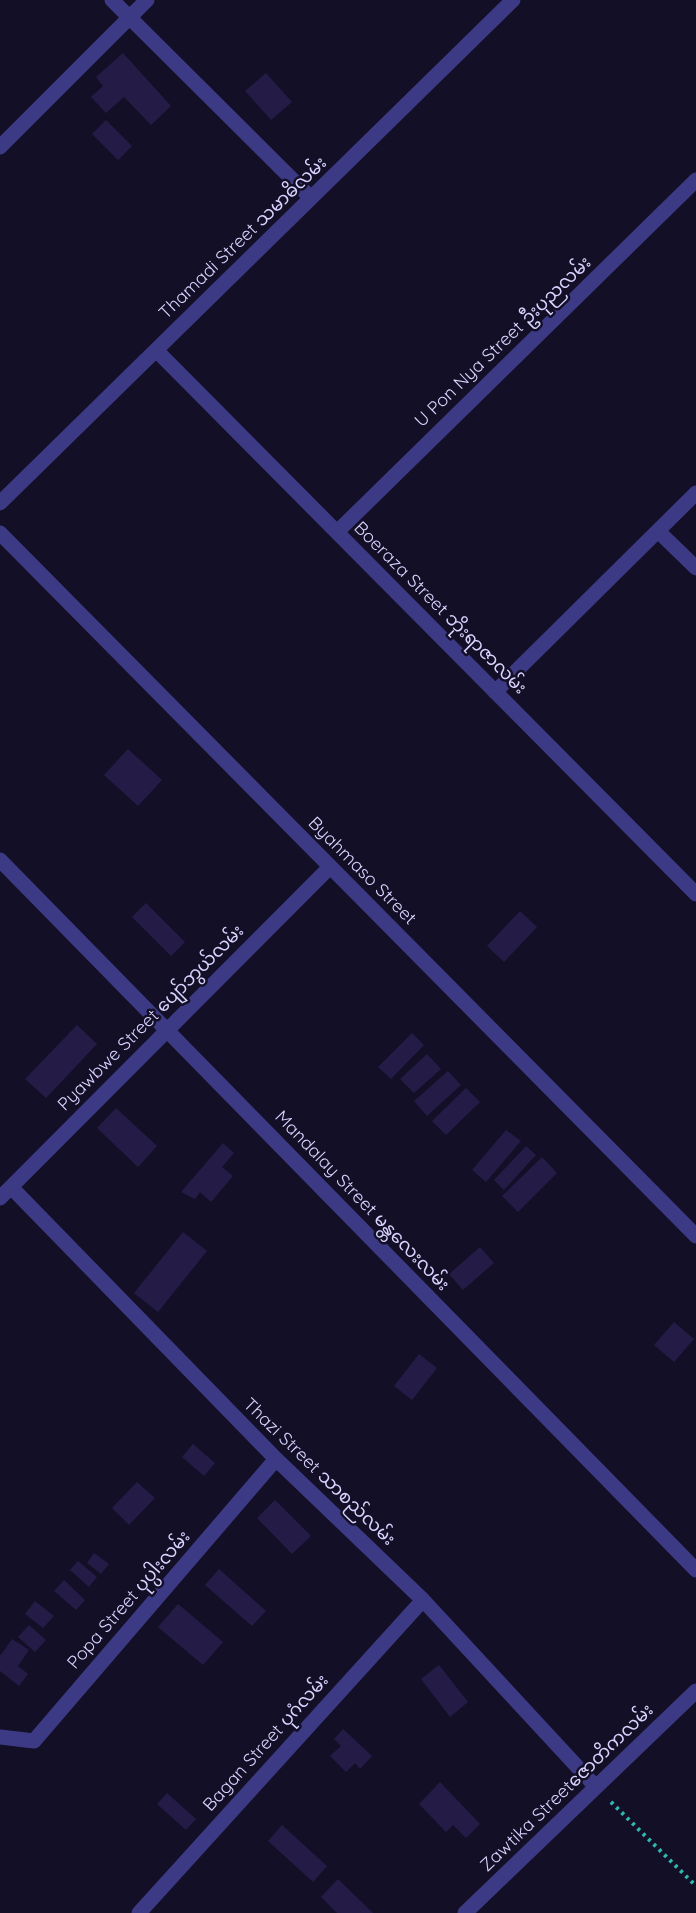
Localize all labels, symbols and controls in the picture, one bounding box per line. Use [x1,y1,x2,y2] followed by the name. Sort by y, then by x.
[155,152,331,324] street label: Thamadi Street သမာဓိလမ်း
[410,252,596,432] street label: U Pon Nya Street ဦးပုညလမ်း
[349,517,531,699] street label: Boeraza Street ဘိုးရာဇာလမ်း
[304,813,420,929] street label: Byahmaso Street
[53,920,249,1116] street label: Pyawbwe Street ပျော်ဘွယ်လမ်း
[270,1106,454,1296] street label: Mandalay Street မန္တလေးလမ်း
[239,1394,399,1550] street label: Thazi Street သာစည်လမ်း
[63,1526,195,1674] street label: Popa Street ပုပ္ပါးလမ်း
[199,1670,333,1816] street label: Bagan Street ပုဂံလမ်း
[476,1700,658,1876] street label: Zawtika Streetဇောတိကလမ်း

